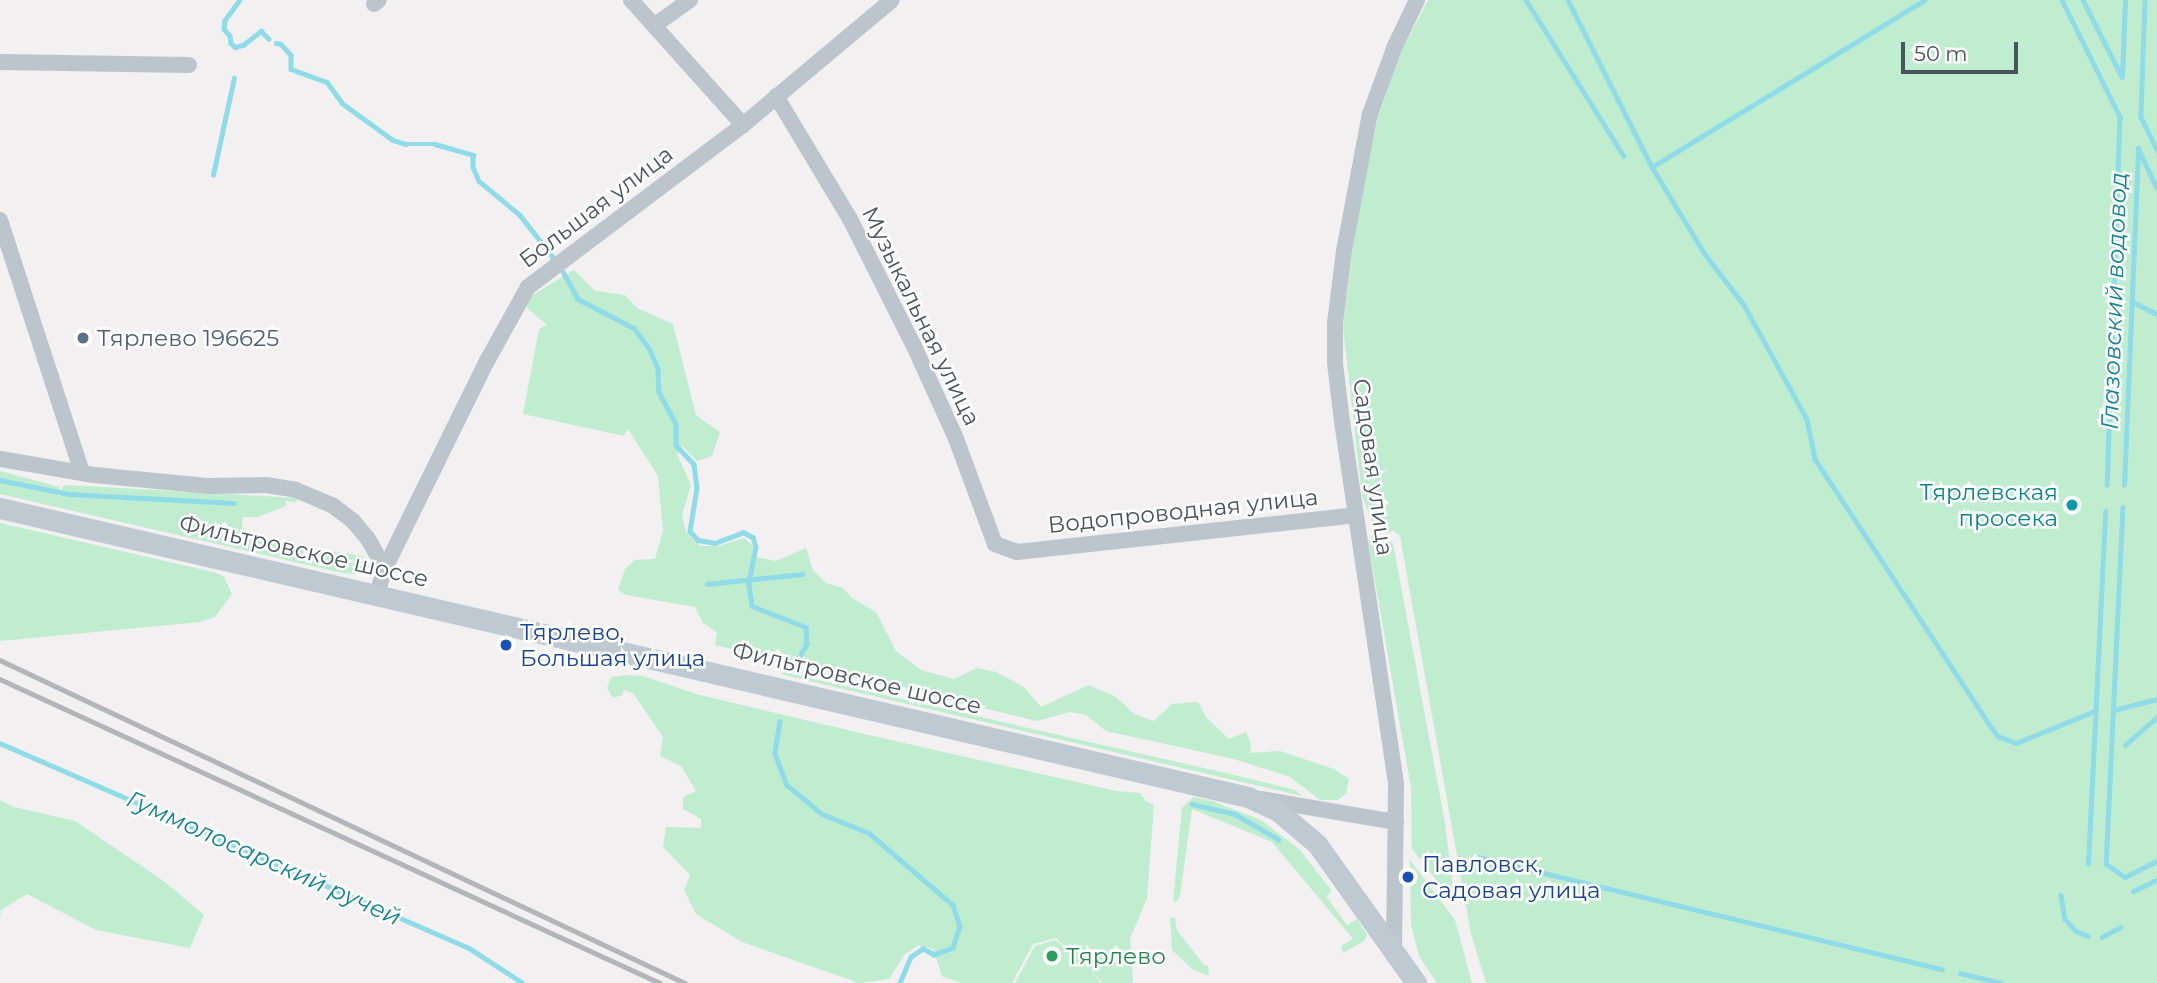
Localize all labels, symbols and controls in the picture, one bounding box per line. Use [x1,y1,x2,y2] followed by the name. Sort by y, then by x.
[1905,28,2022,72] scale bar
[1914,41,1968,66] text: 50 m
[514,140,678,274] street label: Большая улица
[2095,172,2133,430] water label: Глазовский водовод
[856,202,986,430] street label: Музыкальная улица
[97,324,279,352] place label: Тярлево 196625
[75,330,91,346] marker: Тярлево 196625
[1347,377,1399,557] street label: Садовая улица
[1919,478,2058,532] place label: Тярлевская просека
[1047,483,1319,539] street label: Водопроводная улица
[2064,497,2080,513] marker: Тярлевская просека
[177,509,431,593] street label: Фильтровское шоссе
[520,618,705,672] place label: Тярлево, Большая улица
[730,636,984,720] street label: Фильтровское шоссе
[498,637,514,653] marker: Тярлево, Большая улица
[122,784,406,932] water label: Гуммолосарский ручей
[1422,850,1600,904] place label: Павловск, Садовая улица
[1400,869,1416,885] marker: Павловск, Садовая улица
[1066,942,1166,970] place label: Тярлево
[1044,948,1060,964] marker: Тярлево

